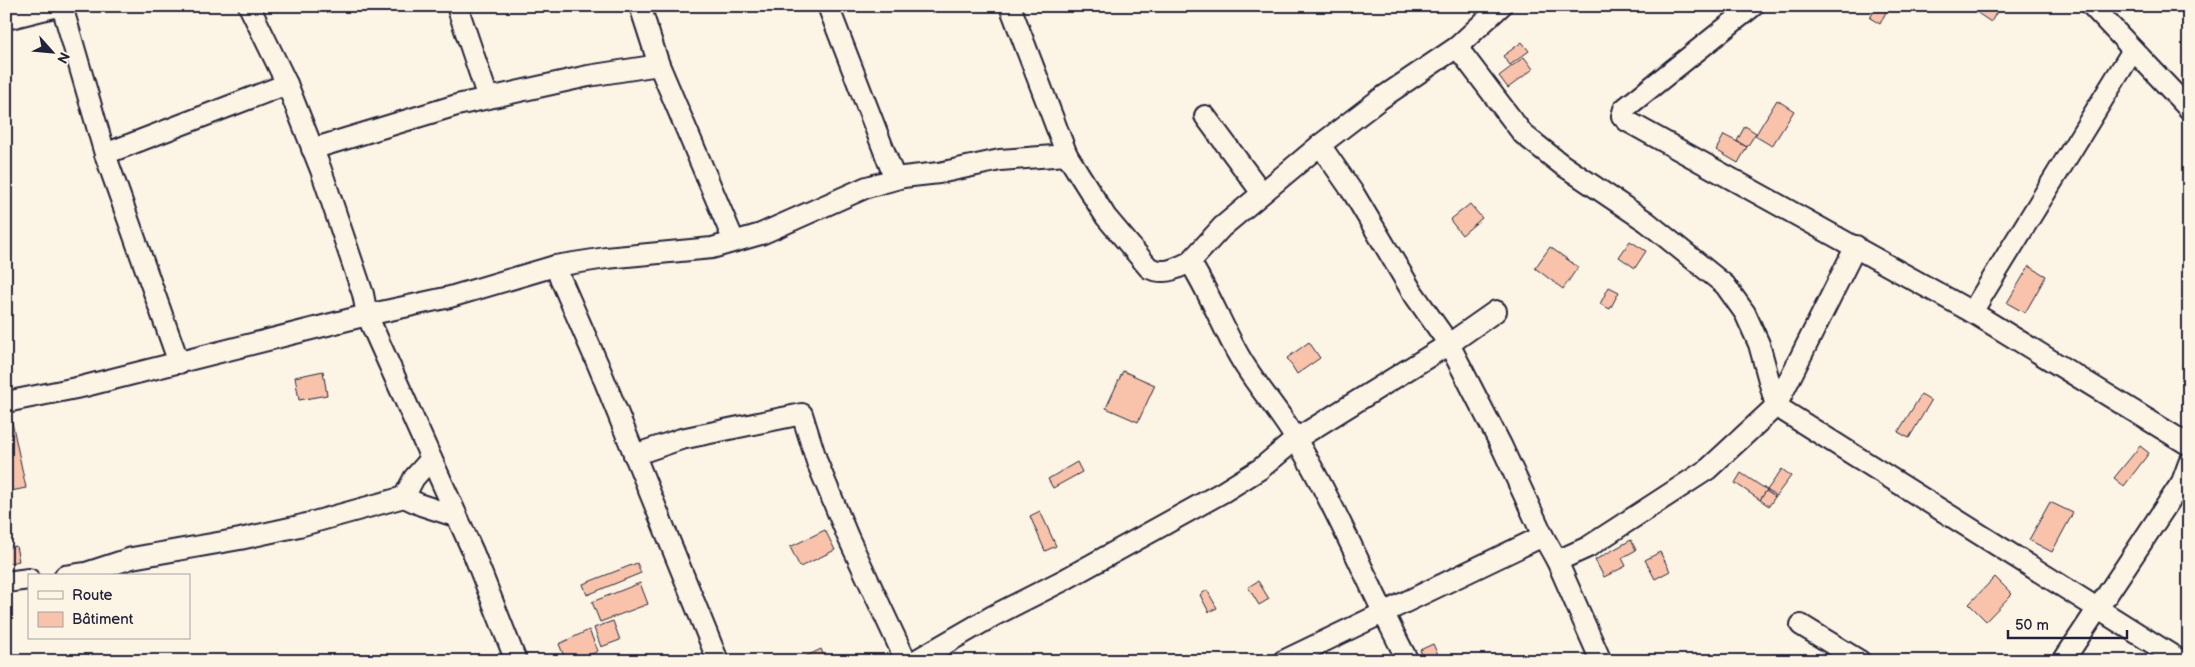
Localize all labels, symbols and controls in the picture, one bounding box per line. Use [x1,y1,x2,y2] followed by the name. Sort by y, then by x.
[28,28,78,78] north arrow
[53,49,73,66] text: N
[28,574,190,640] legend
[72,586,113,605] text: Route
[2008,607,2126,639] scale bar
[72,610,134,629] text: Bâtiment
[2015,616,2049,635] text: 50 m

